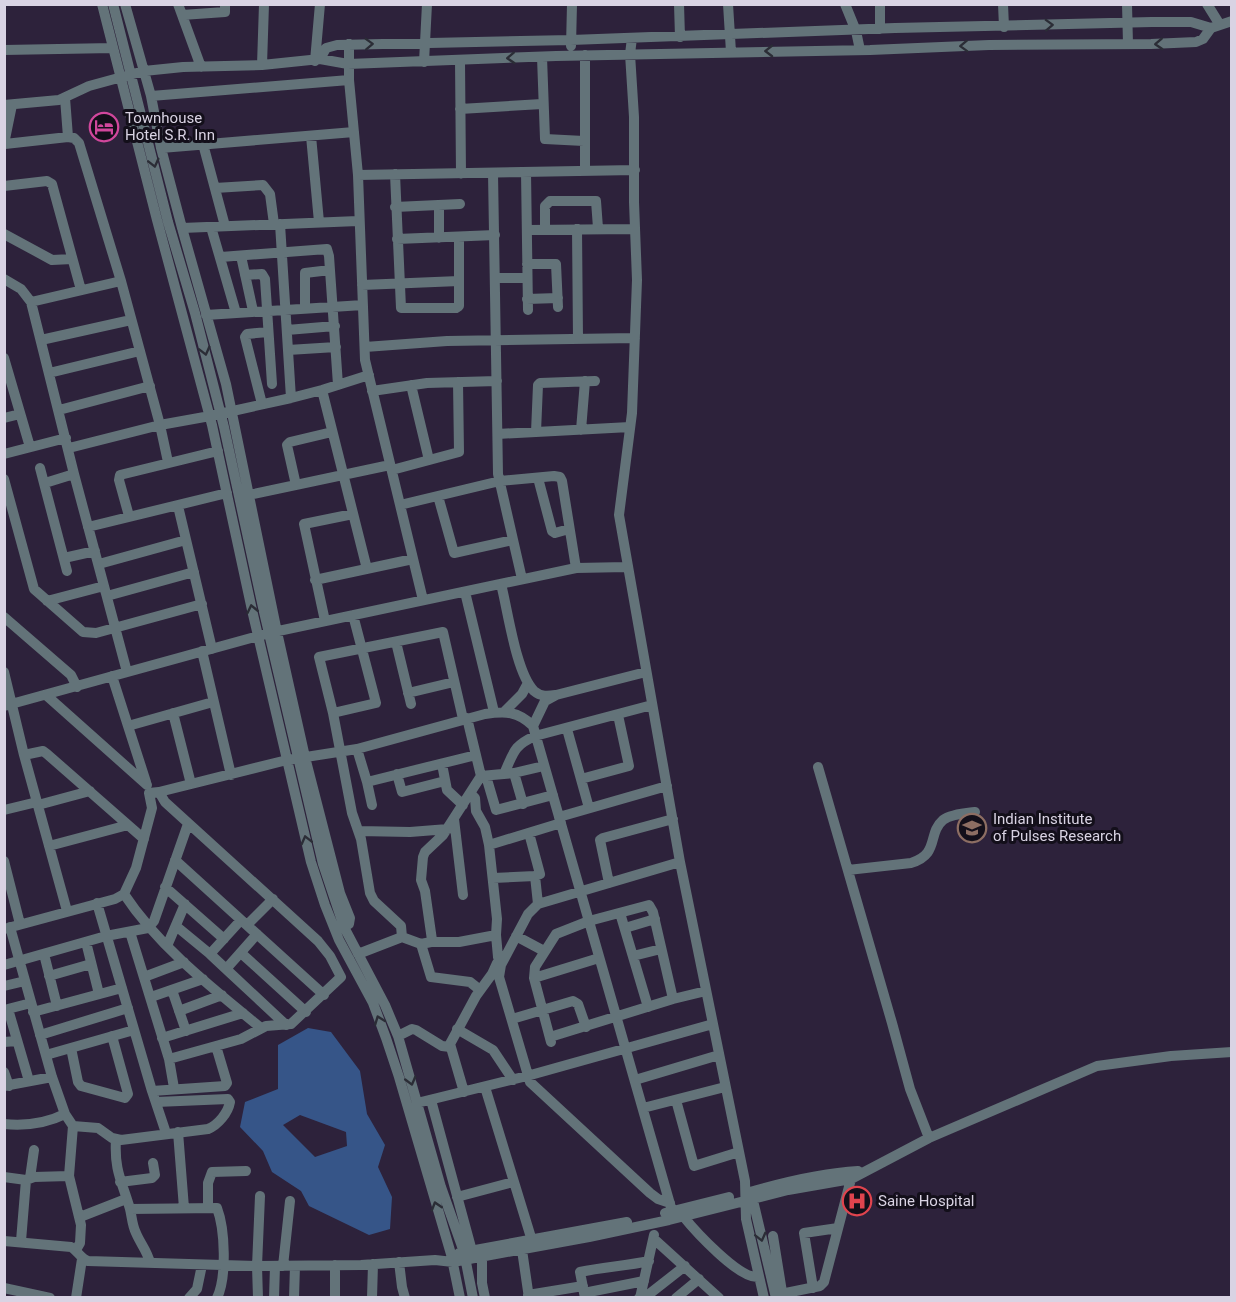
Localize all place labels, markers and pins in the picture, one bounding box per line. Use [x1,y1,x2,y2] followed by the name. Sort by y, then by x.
[125,109,215,144] place label: Townhouse Hotel S.R. Inn
[88,111,120,143] hotel icon: Townhouse Hotel S.R. Inn
[993,810,1121,845] place label: Indian Institute of Pulses Research
[956,812,988,844] school or university icon: Indian Institute of Pulses Research
[841,1185,873,1217] hospital icon: Saine Hospital
[878,1192,974,1210] place label: Saine Hospital

